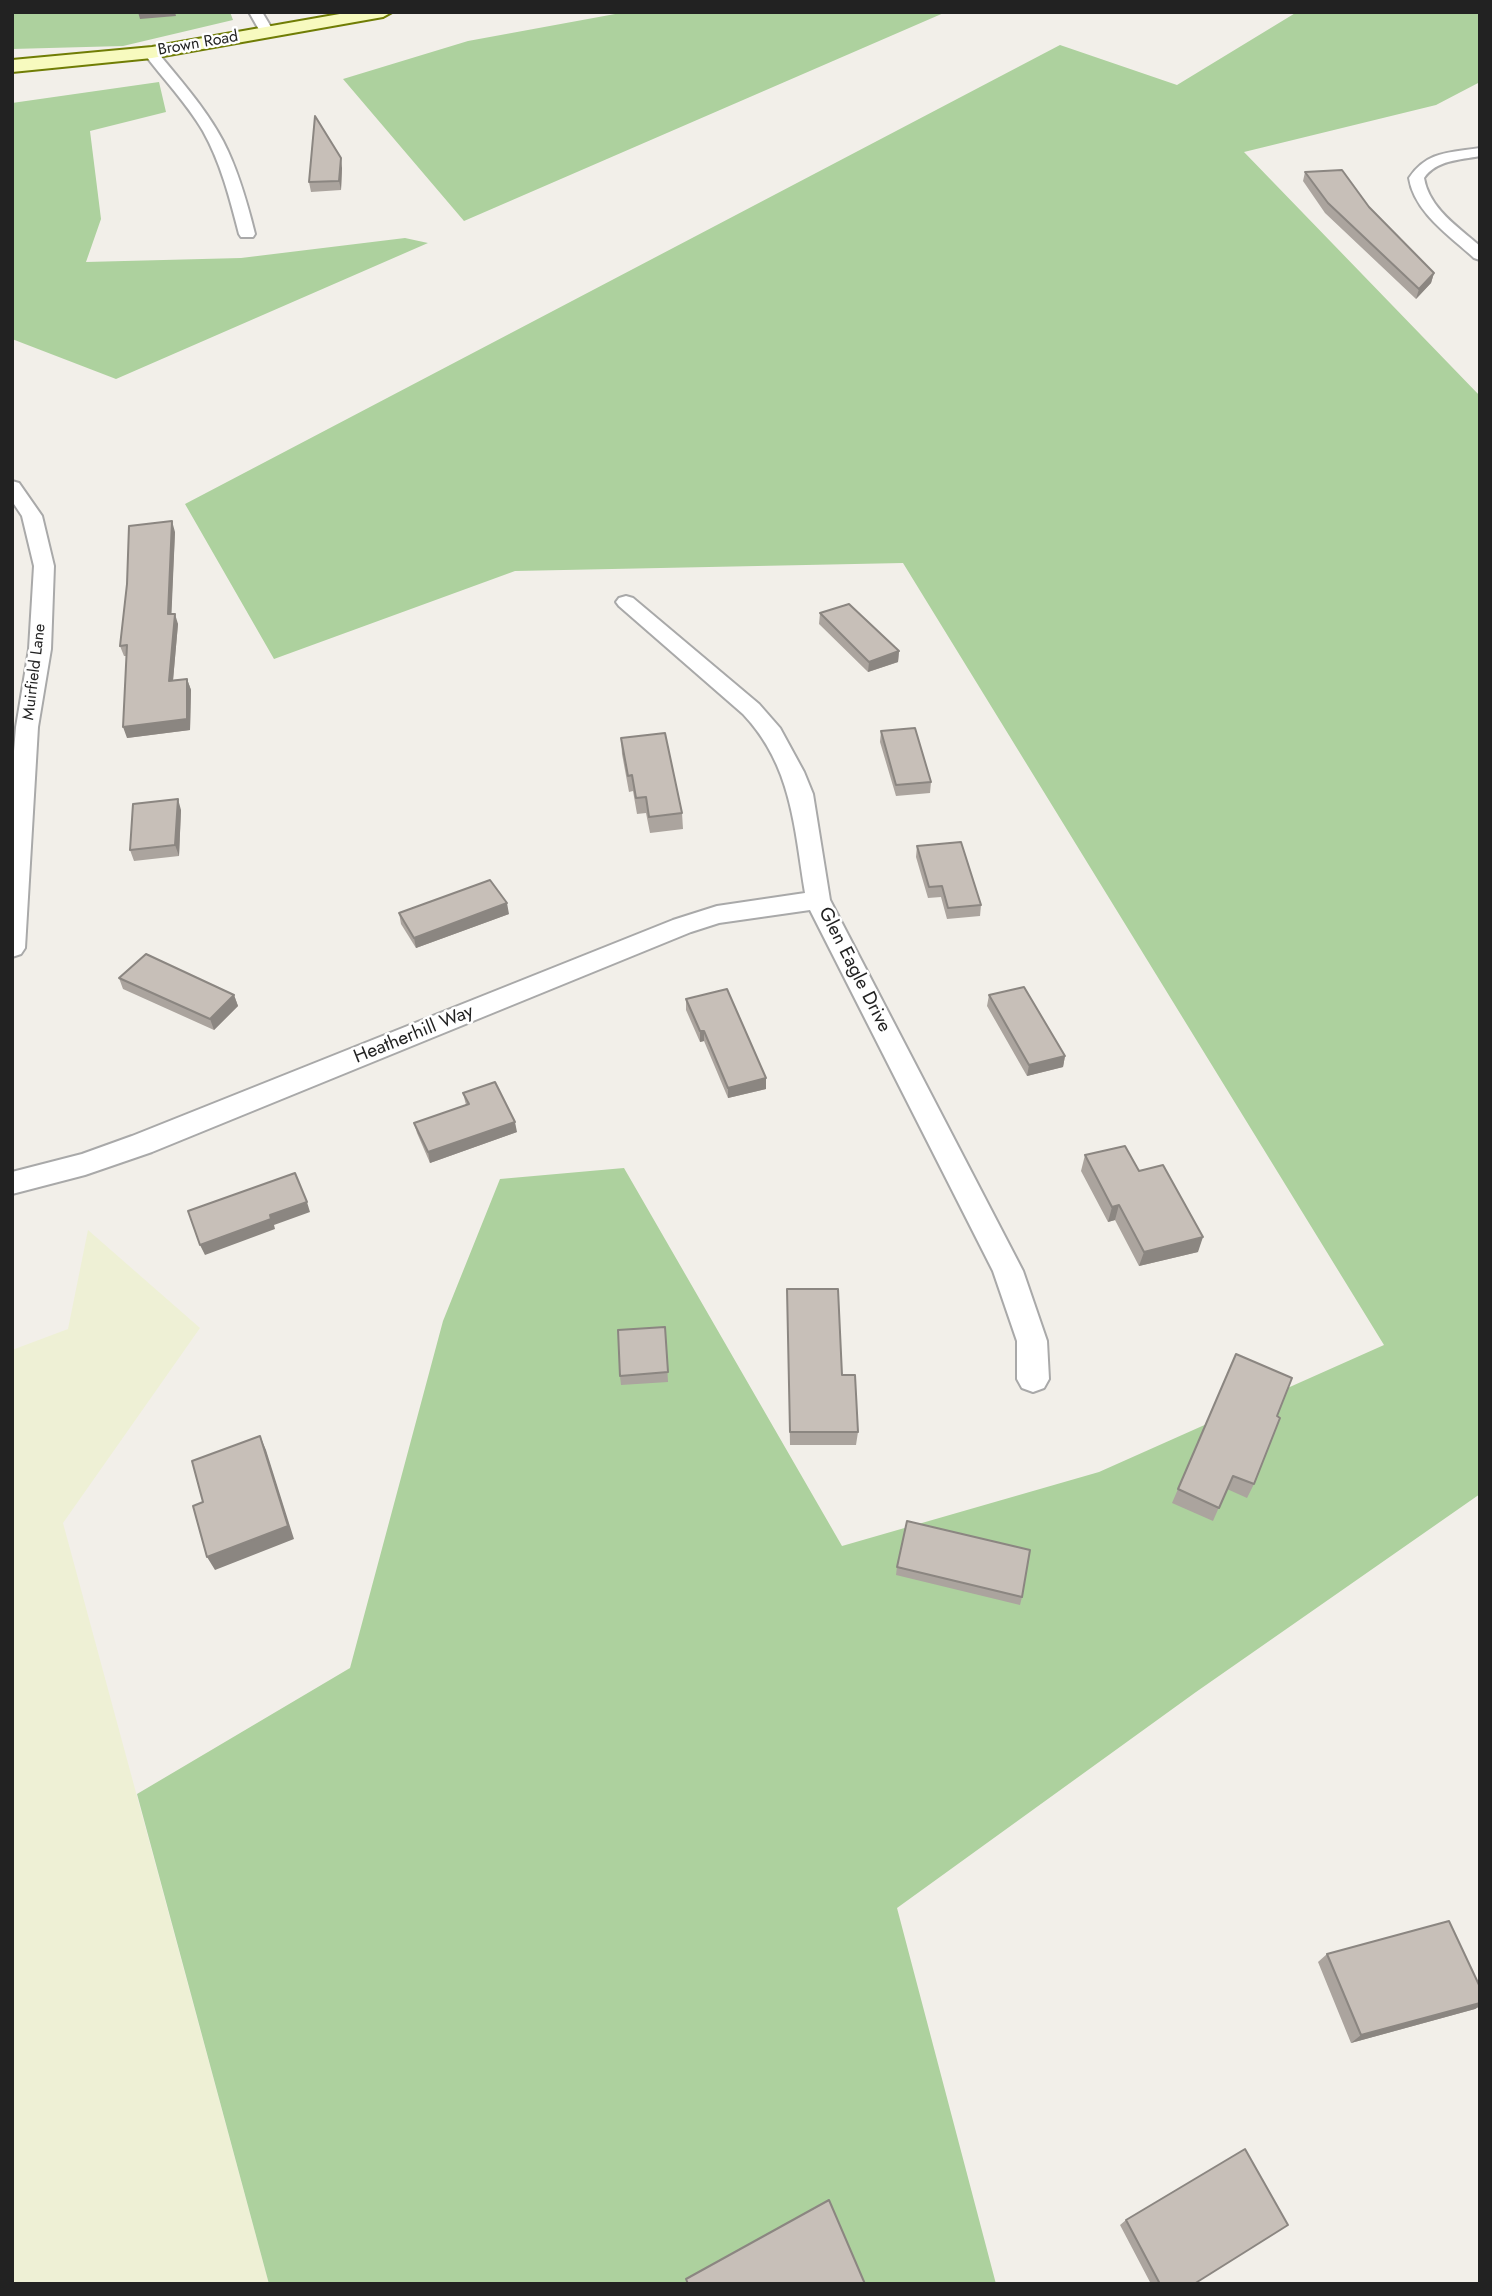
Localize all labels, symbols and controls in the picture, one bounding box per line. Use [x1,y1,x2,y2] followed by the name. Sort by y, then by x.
[156,27,240,61] street label: Brown Road
[20,623,50,721] street label: Muirfield Lane
[813,904,895,1036] street label: Glen Eagle Drive
[351,1001,477,1069] street label: Heatherhill Way

